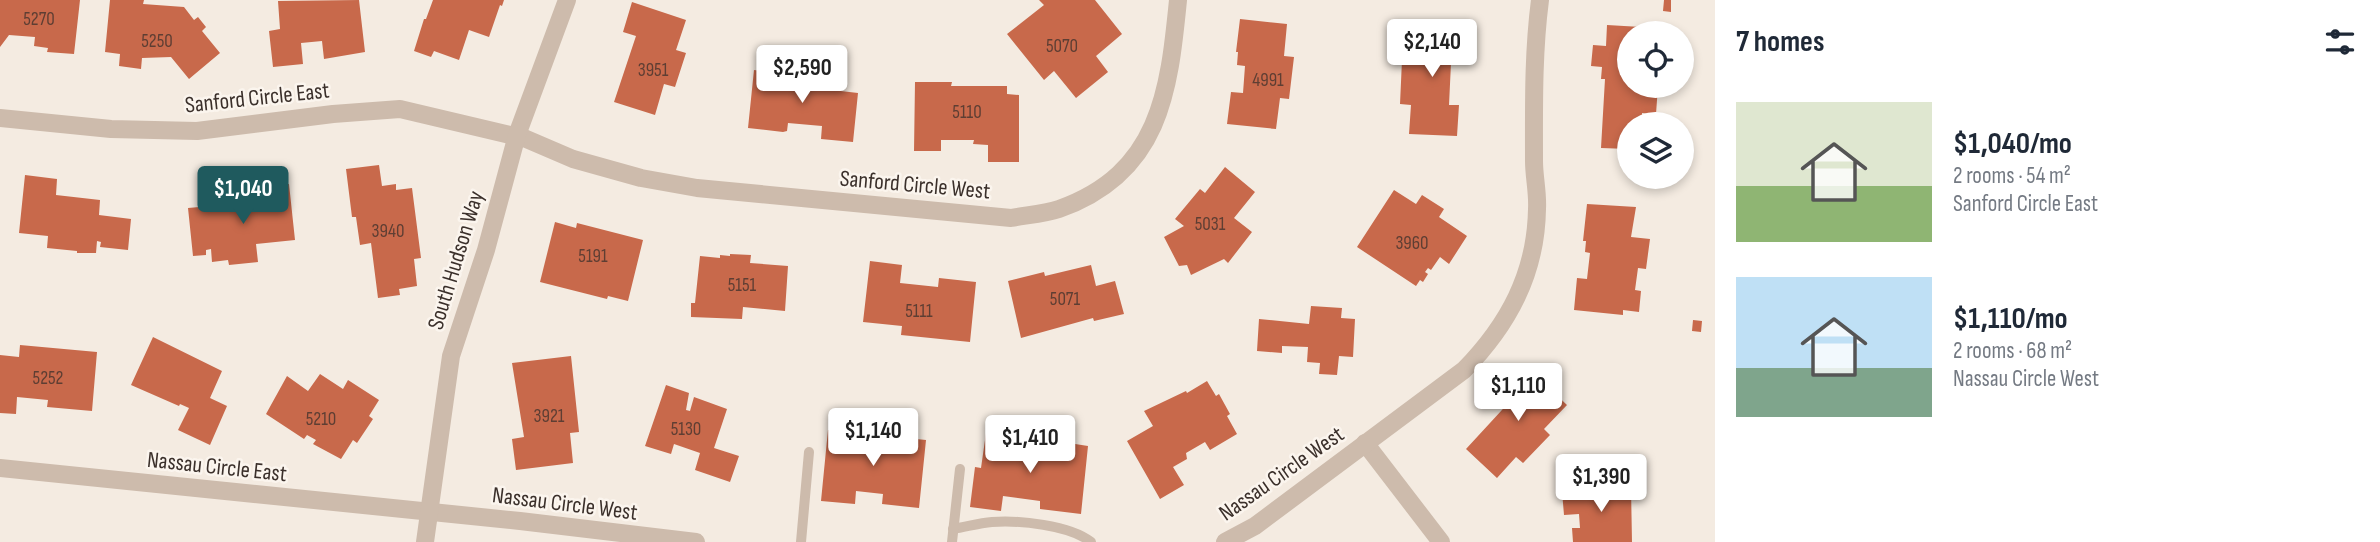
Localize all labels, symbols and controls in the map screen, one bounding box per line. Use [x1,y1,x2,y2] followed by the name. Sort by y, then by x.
[23,8,55,31] house number: 5270
[1375,20,1489,79] pin: $2,140
[1617,21,1694,189] map controls
[1617,21,1694,98] button: locate
[2321,23,2359,61] icon: filters
[1736,24,1824,60] text: 7 homes
[1403,28,1461,56] text: $2,140
[141,30,173,53] house number: 5250
[1046,35,1078,58] house number: 5070
[745,46,859,105] pin: $2,590
[772,54,832,82] text: $2,590
[638,59,669,82] house number: 3951
[1252,69,1284,92] house number: 4991
[184,76,331,119] street label: Sanford Circle East
[952,101,982,124] house number: 5110
[1617,112,1694,189] button: layers
[1953,126,2072,162] text: $1,040/mo
[1792,130,1876,214] icon: home
[1953,162,2071,190] text: 2 rooms · 54 m²
[839,164,991,206] street label: Sanford Circle West
[186,166,300,226] pin: $1,040
[213,175,273,203] text: $1,040
[422,187,490,333] street label: South Hudson Way
[1953,190,2098,218] text: Sanford Circle East
[1195,213,1226,236] house number: 5031
[372,220,404,243] house number: 3940
[1395,232,1429,255] house number: 3960
[578,245,608,268] house number: 5191
[728,274,757,297] house number: 5151
[1050,288,1081,311] house number: 5071
[905,300,933,323] house number: 5111
[1953,301,2068,337] text: $1,110/mo
[1792,305,1876,389] icon: home
[1953,337,2072,365] text: 2 rooms · 68 m²
[1461,364,1575,423] pin: $1,110
[1953,365,2099,393] text: Nassau Circle West
[33,367,63,390] house number: 5252
[1490,372,1546,400] text: $1,110
[534,405,565,428] house number: 3921
[306,408,336,431] house number: 5210
[816,408,930,468] pin: $1,140
[973,416,1087,475] pin: $1,410
[844,417,902,445] text: $1,140
[671,418,701,441] house number: 5130
[1214,420,1349,527] street label: Nassau Circle West
[1001,424,1059,452] text: $1,410
[146,446,288,488] street label: Nassau Circle East
[1544,454,1658,514] pin: $1,390
[1572,463,1630,491] text: $1,390
[491,481,639,527] street label: Nassau Circle West

